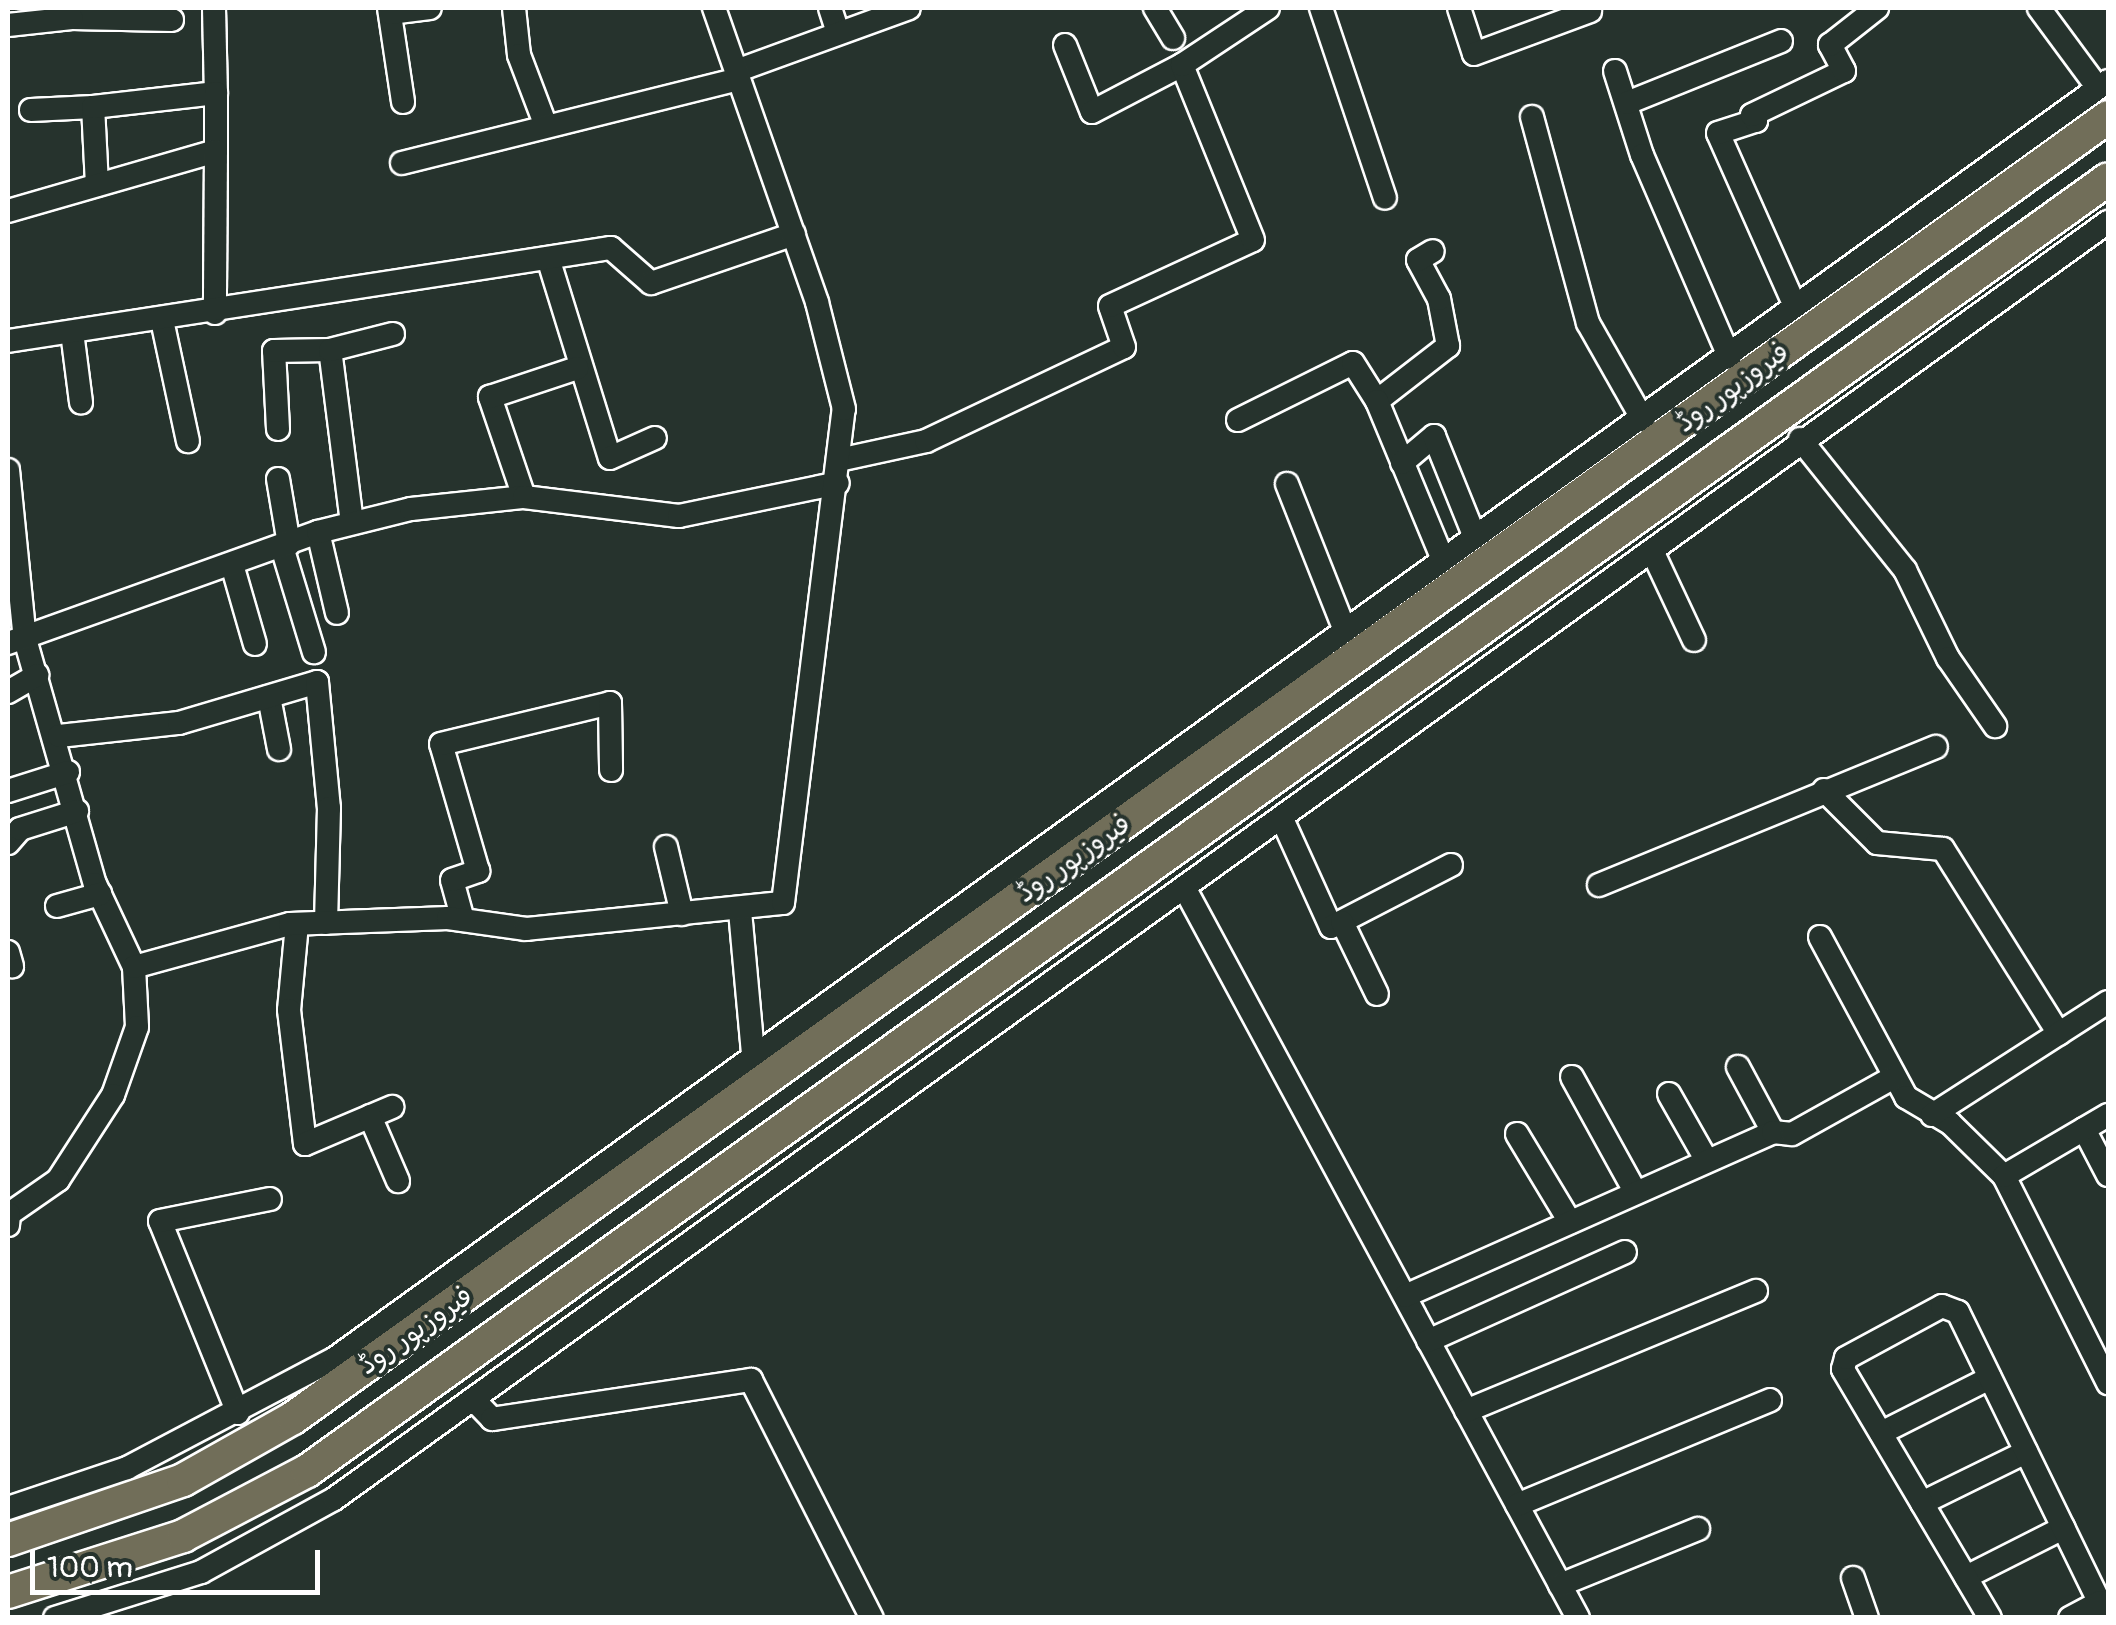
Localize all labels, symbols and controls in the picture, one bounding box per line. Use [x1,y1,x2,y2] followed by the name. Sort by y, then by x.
[1670,336,1796,440] street label: فیروزپور روڈ
[1010,807,1138,911] street label: فیروزپور روڈ
[352,1279,480,1383] street label: فیروزپور روڈ
[35,1530,325,1592] scale bar
[47,1549,133,1586] text: 100 m

